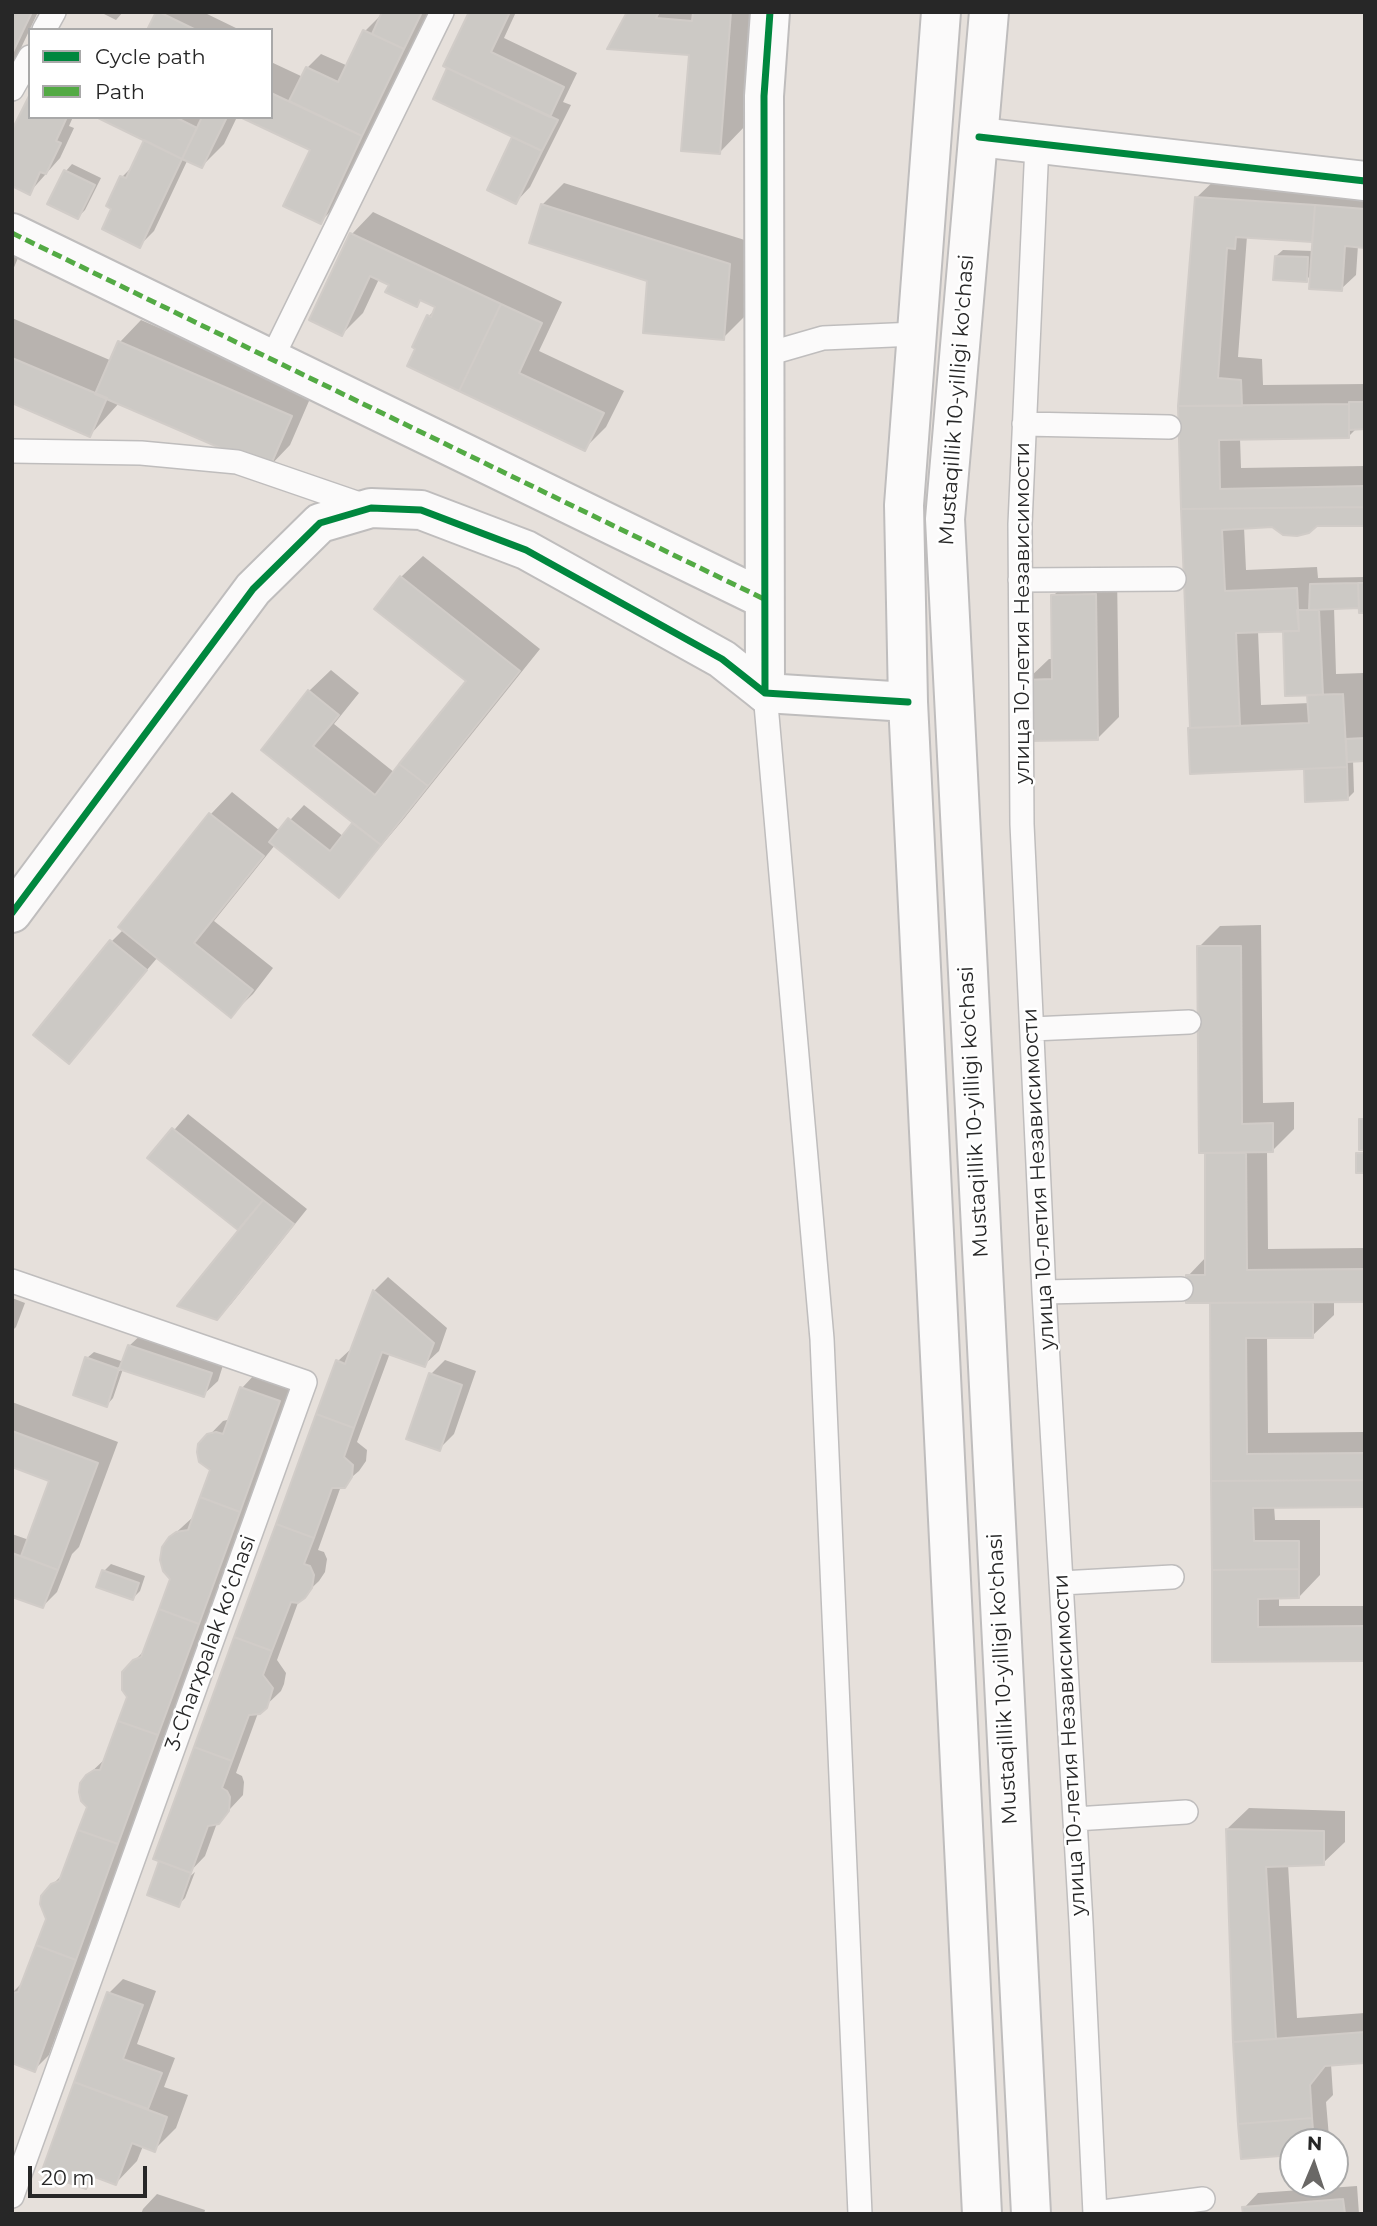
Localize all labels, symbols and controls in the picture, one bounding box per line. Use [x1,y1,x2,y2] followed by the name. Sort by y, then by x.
[28,28,273,119] legend
[95,44,206,69] text: Cycle path
[95,79,145,104] text: Path
[934,253,980,547] street label: Mustaqillik 10-yilligi ko'chasi
[1010,442,1036,784] street label: улица 10-летия Независимости
[954,966,994,1258] street label: Mustaqillik 10-yilligi ko'chasi
[1017,1008,1061,1350] street label: улица 10-летия Независимости
[160,1532,262,1754] street label: 3-Charxpalak koʻchasi
[983,1533,1023,1825] street label: Mustaqillik 10-yilligi ko'chasi
[1048,1574,1092,1916] street label: улица 10-летия Независимости
[1279,2128,1349,2198] north arrow
[1307,2132,1323,2155] text: N
[32,2152,150,2196] scale bar
[41,2165,95,2190] text: 20 m

